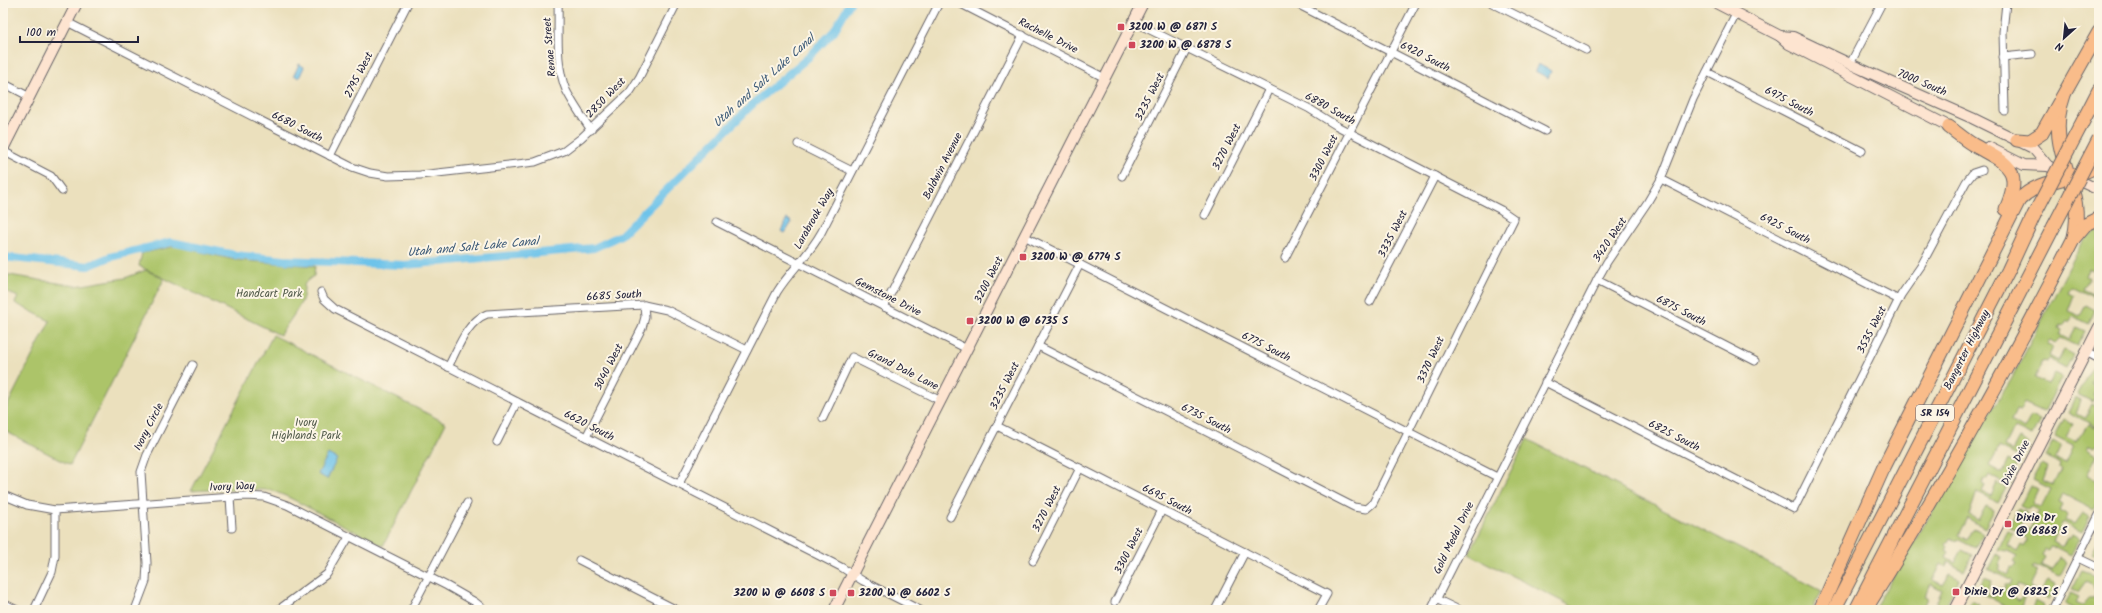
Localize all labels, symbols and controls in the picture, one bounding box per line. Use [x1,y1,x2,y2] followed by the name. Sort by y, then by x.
[1015,13,1081,59] street label: Rachelle Drive
[538,16,562,77] street label: Renae Street
[20,18,138,44] scale bar
[1128,18,1218,36] place label: 3200 W @ 6871 S
[2044,18,2084,58] north arrow
[1116,22,1126,32] marker: 3200 W @ 6871 S
[26,23,57,42] text: 100 m
[709,28,821,132] water label: Utah and Salt Lake Canal
[1139,36,1232,54] place label: 3200 W @ 6878 S
[2053,36,2067,56] text: N
[1397,37,1453,77] street label: 6920 South
[1127,40,1137,50] marker: 3200 W @ 6878 S
[340,48,379,101] street label: 2795 West
[1894,65,1950,102] street label: 7000 South
[1130,69,1170,124] street label: 3235 West
[582,73,631,123] street label: 2850 West
[1761,82,1817,122] street label: 6975 South
[1301,88,1359,130] street label: 6880 South
[268,106,326,148] street label: 6680 South
[1208,120,1247,173] street label: 3270 West
[918,129,968,203] street label: Baldwin Avenue
[1305,131,1344,185] street label: 3300 West
[789,184,839,253] street label: Larabrook Way
[1373,206,1413,261] street label: 3335 West
[1757,209,1813,249] street label: 6925 South
[1588,213,1632,266] street label: 3420 West
[407,232,541,262] water label: Utah and Salt Lake Canal
[1030,248,1121,266] place label: 3200 W @ 6774 S
[1018,252,1028,262] marker: 3200 W @ 6774 S
[969,253,1009,307] street label: 3200 West
[852,273,924,322] street label: Gemstone Drive
[236,285,303,303] park label: Handcart Park
[586,286,642,306] street label: 6685 South
[1653,291,1709,331] street label: 6875 South
[1852,302,1892,357] street label: 3535 West
[1939,306,1995,393] street label: Bangerter Highway
[977,312,1069,330] place label: 3200 W @ 6735 S
[965,316,975,326] marker: 3200 W @ 6735 S
[1238,327,1294,367] street label: 6775 South
[1412,333,1450,386] street label: 3370 West
[590,340,629,393] street label: 3040 West
[864,344,942,396] street label: Grand Dale Lane
[985,358,1025,413] street label: 3235 West
[1178,399,1234,439] street label: 6735 South
[129,400,169,454] street label: Ivory Circle
[1916,405,1954,421] road number: SR 154
[560,406,618,447] street label: 6620 South
[271,414,342,445] park label: Ivory Highlands Park
[1645,415,1703,457] street label: 6825 South
[1997,437,2035,489] street label: Dixie Drive
[209,477,256,497] street label: Ivory Way
[1139,480,1195,520] street label: 6695 South
[1028,482,1067,535] street label: 3270 West
[1429,499,1479,577] street label: Gold Medal Drive
[2016,509,2068,540] place label: Dixie Dr @ 6868 S
[2003,519,2013,529] marker: Dixie Dr @ 6868 S
[1110,524,1149,578] street label: 3300 West
[1964,583,2059,601] place label: Dixie Dr @ 6825 S
[733,584,826,602] place label: 3200 W @ 6608 S
[858,584,951,602] place label: 3200 W @ 6602 S
[1951,587,1961,597] marker: Dixie Dr @ 6825 S
[828,588,838,598] marker: 3200 W @ 6608 S
[846,588,856,598] marker: 3200 W @ 6602 S

